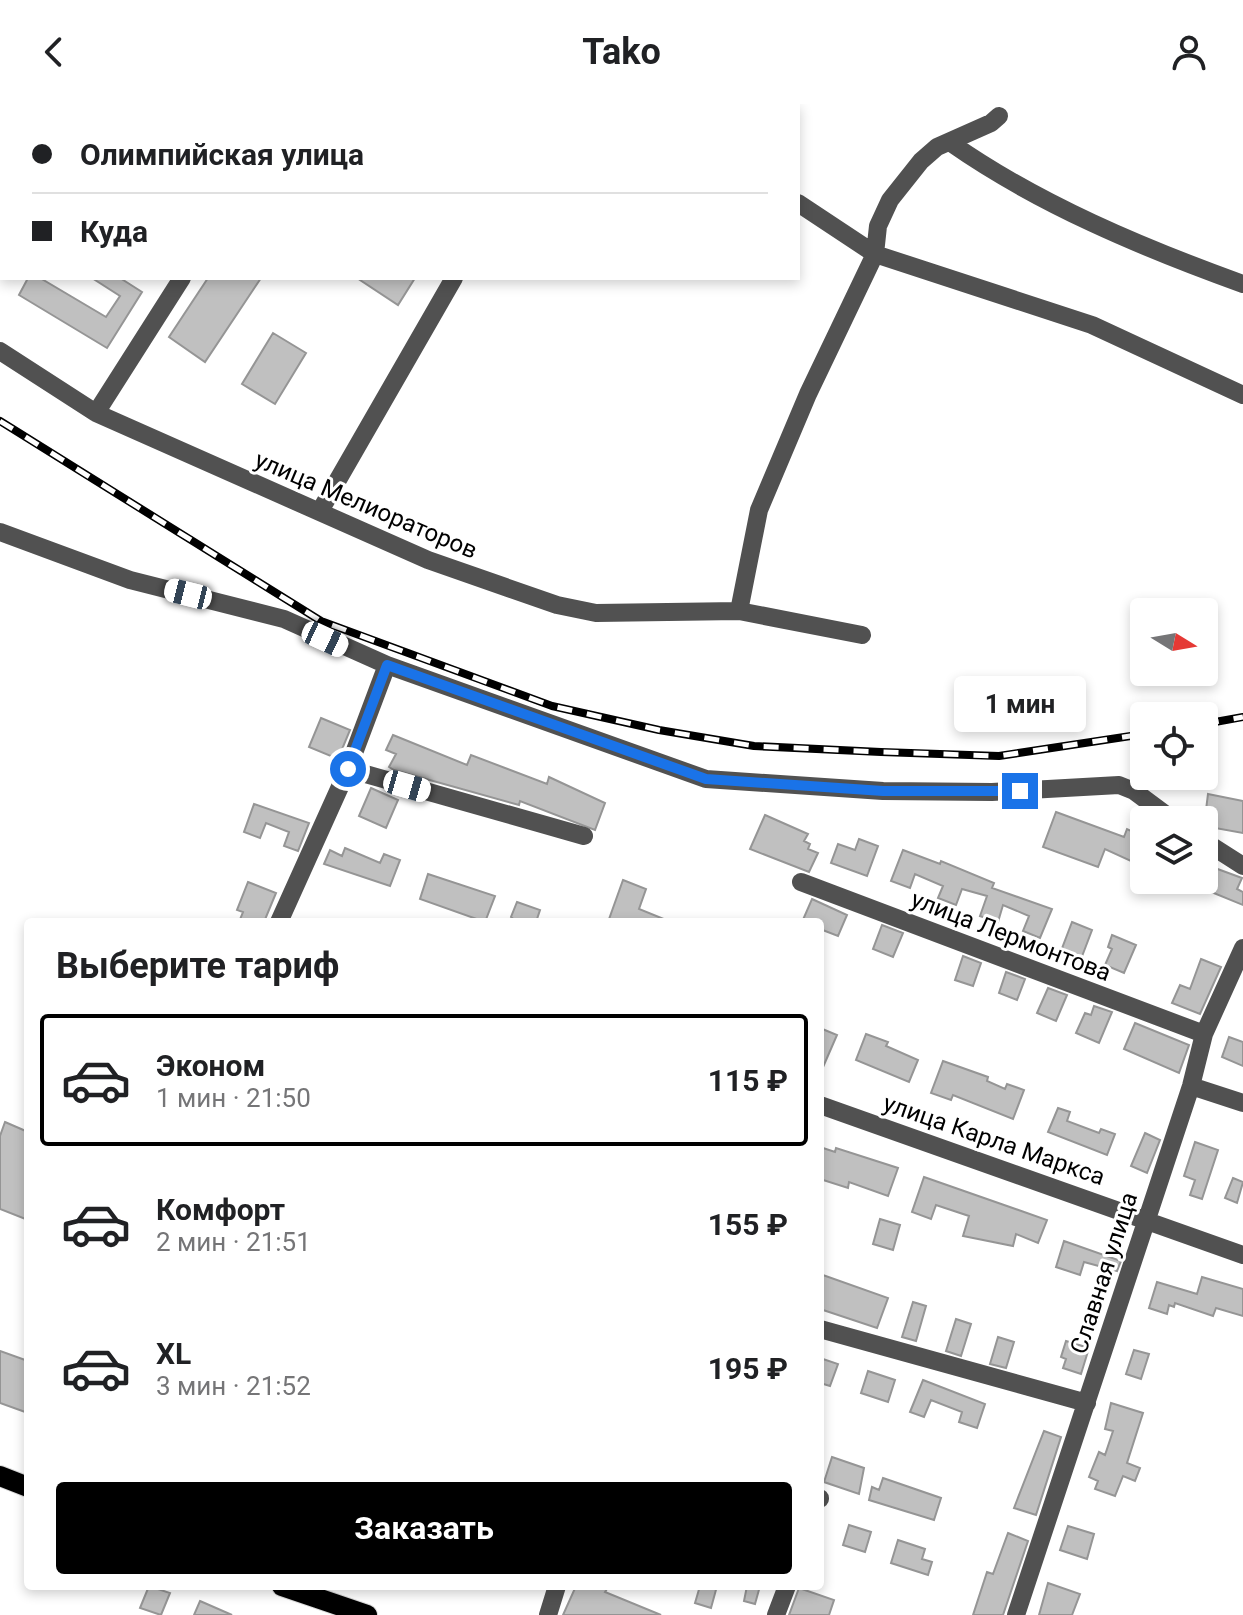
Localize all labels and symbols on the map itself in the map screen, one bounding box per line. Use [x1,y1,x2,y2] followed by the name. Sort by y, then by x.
[251,445,481,565] street label: улица Мелиораторов
[162,577,214,611] car
[1130,598,1218,686] north arrow
[298,618,352,660] car
[954,675,1086,731] callout: 1 мин
[330,751,366,787] route start
[381,768,433,804] car
[1002,773,1038,809] route end
[907,885,1115,987] street label: улица Лермонтова
[880,1089,1108,1191] street label: улица Карла Маркса
[1065,1189,1143,1357] street label: Славная улица

